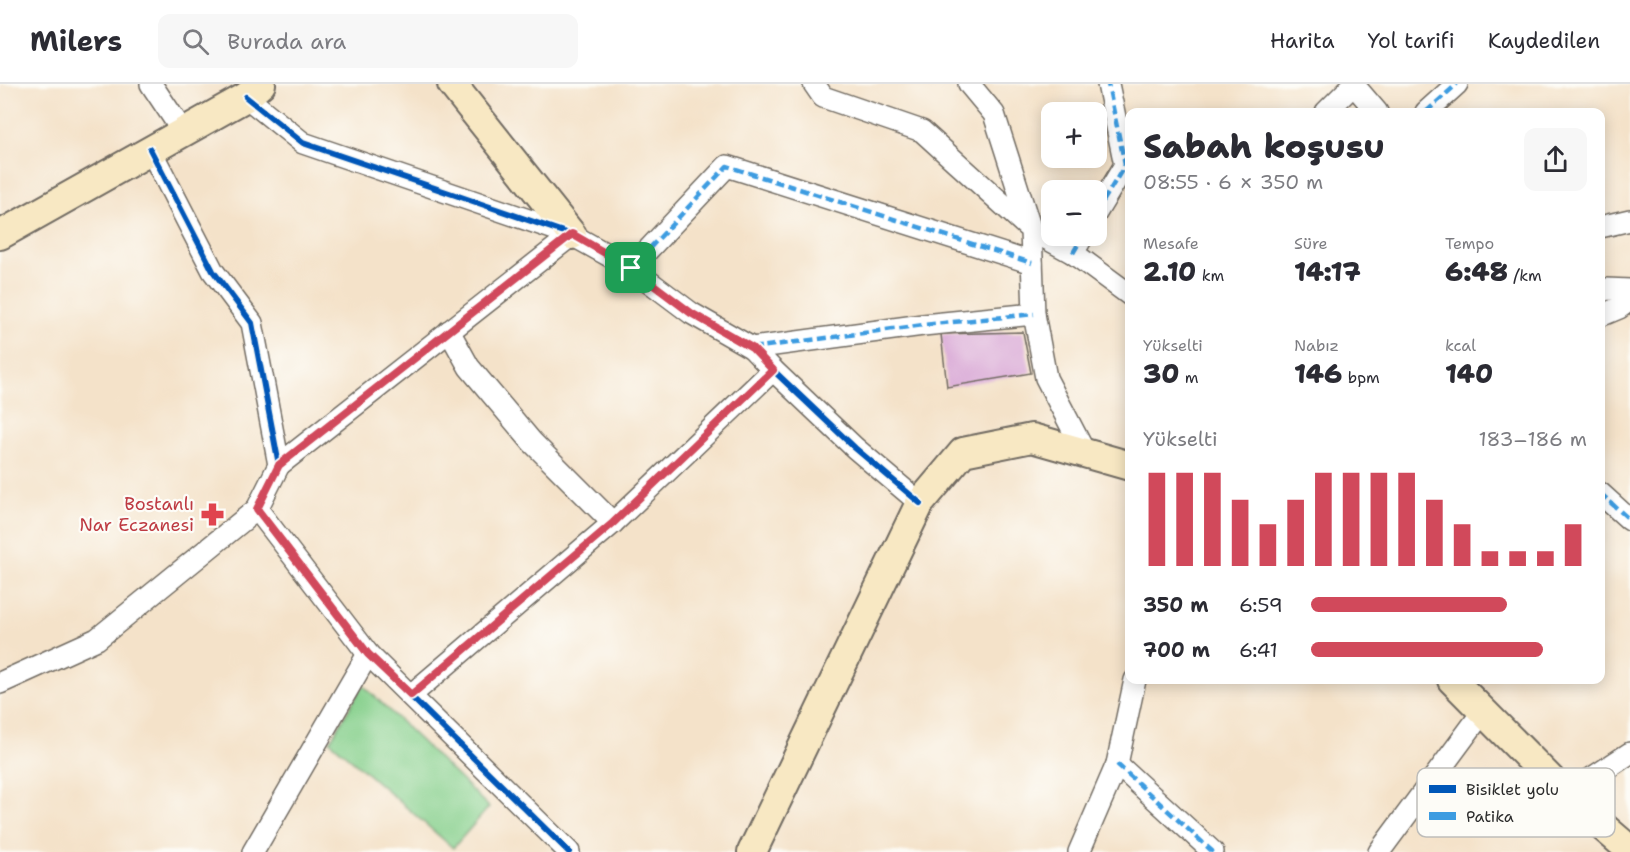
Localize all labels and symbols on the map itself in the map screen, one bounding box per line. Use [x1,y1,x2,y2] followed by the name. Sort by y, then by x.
[605,242,656,293] pin
[79,492,194,537] place label: Bostanlı Nar Eczanesi
[199,501,225,527] pharmacy icon: Bostanlı Nar Eczanesi
[1417,768,1615,837] legend
[1466,779,1559,800] text: Bisiklet yolu
[1466,806,1514,827] text: Patika

